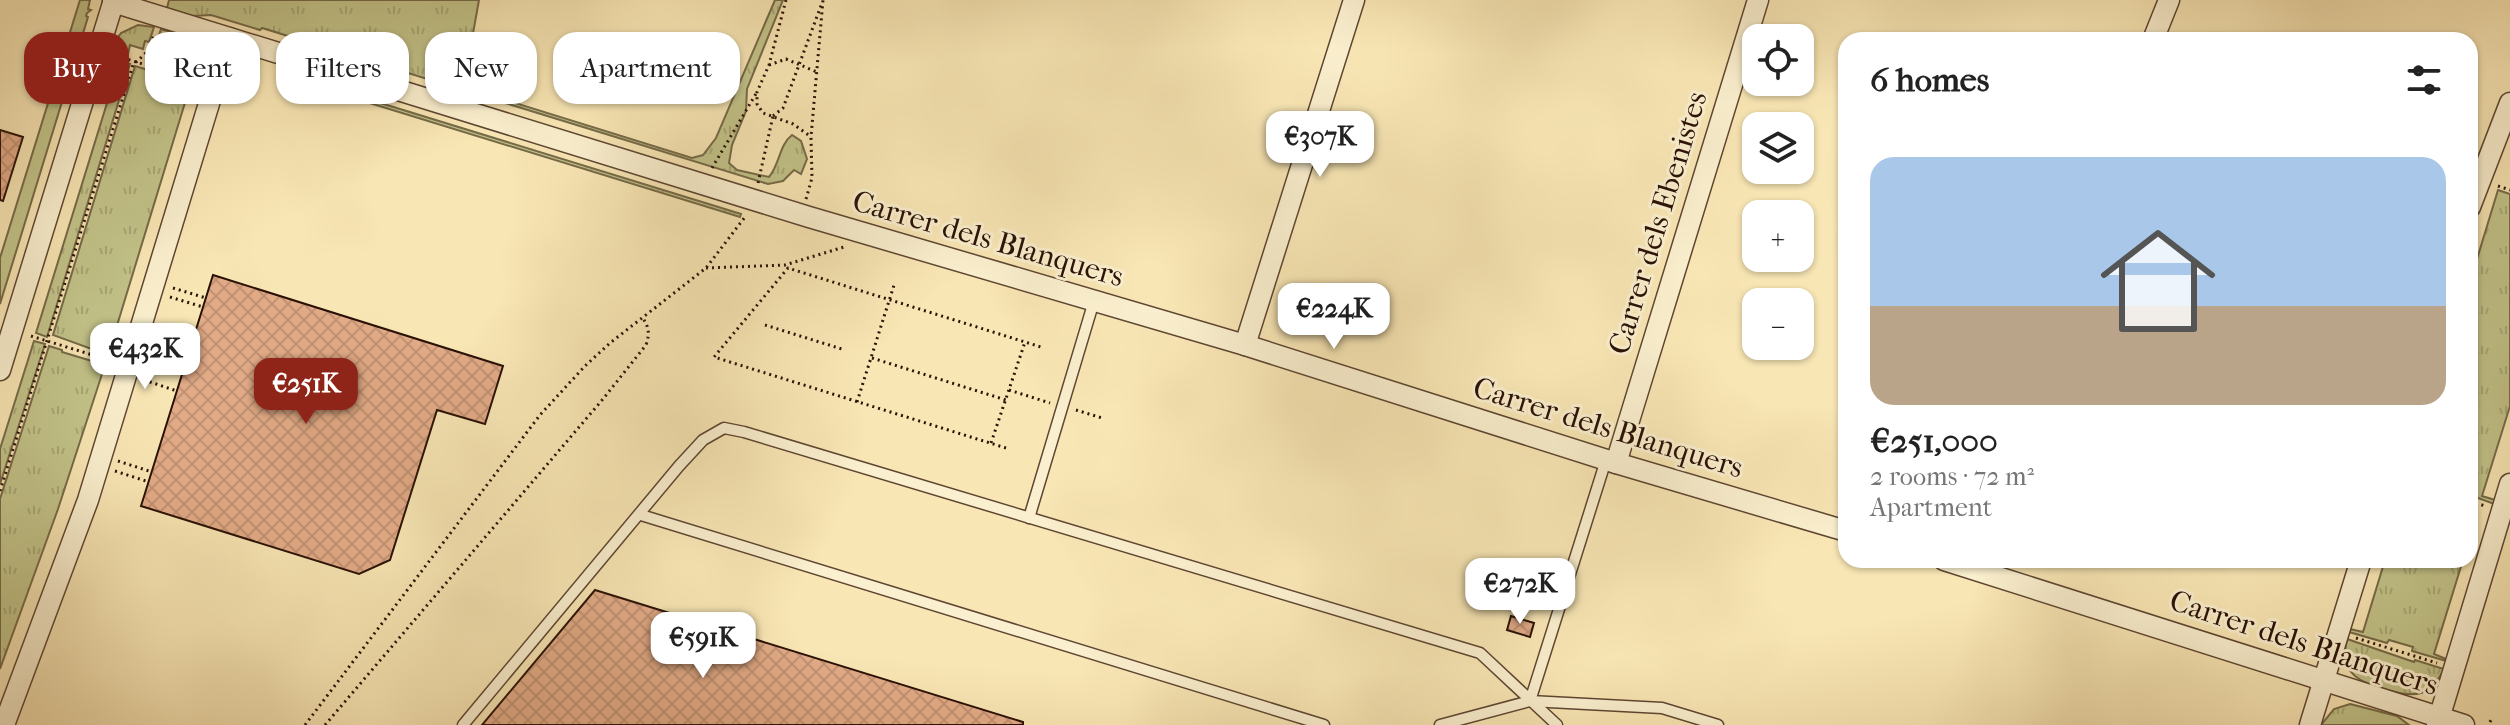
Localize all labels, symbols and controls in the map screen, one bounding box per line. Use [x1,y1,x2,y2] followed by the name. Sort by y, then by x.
[1742,24,1814,360] map controls
[1742,24,1814,96] button: locate
[24,32,129,104] chip: Buy
[145,32,260,104] chip: Rent
[276,32,409,104] chip: Filters
[425,32,537,104] chip: New
[553,32,740,104] chip: Apartment
[2402,58,2446,102] icon: filters
[1870,60,1989,100] text: 6 homes
[1601,87,1715,359] street label: Carrer dels Ebenistes
[1264,111,1376,179] pin: €307K
[1742,112,1814,184] button: layers
[1284,121,1356,152] text: €307K
[848,184,1128,294] street label: Carrer dels Blanquers
[1742,200,1814,272] button: +
[2086,209,2230,353] icon: home
[1278,283,1390,351] pin: €224K
[1742,288,1814,360] button: −
[1296,293,1372,324] text: €224K
[89,323,201,391] pin: €432K
[108,333,182,364] text: €432K
[250,358,362,426] pin: €251K
[272,368,340,399] text: €251K
[1469,370,1747,486] street label: Carrer dels Blanquers
[1870,421,1998,461] text: €251,000
[1870,461,2034,492] text: 2 rooms · 72 m²
[1870,492,1992,523] text: Apartment
[1464,558,1576,626] pin: €272K
[1483,568,1557,599] text: €272K
[2165,583,2443,703] street label: Carrer dels Blanquers
[647,612,759,680] pin: €591K
[669,622,737,653] text: €591K

